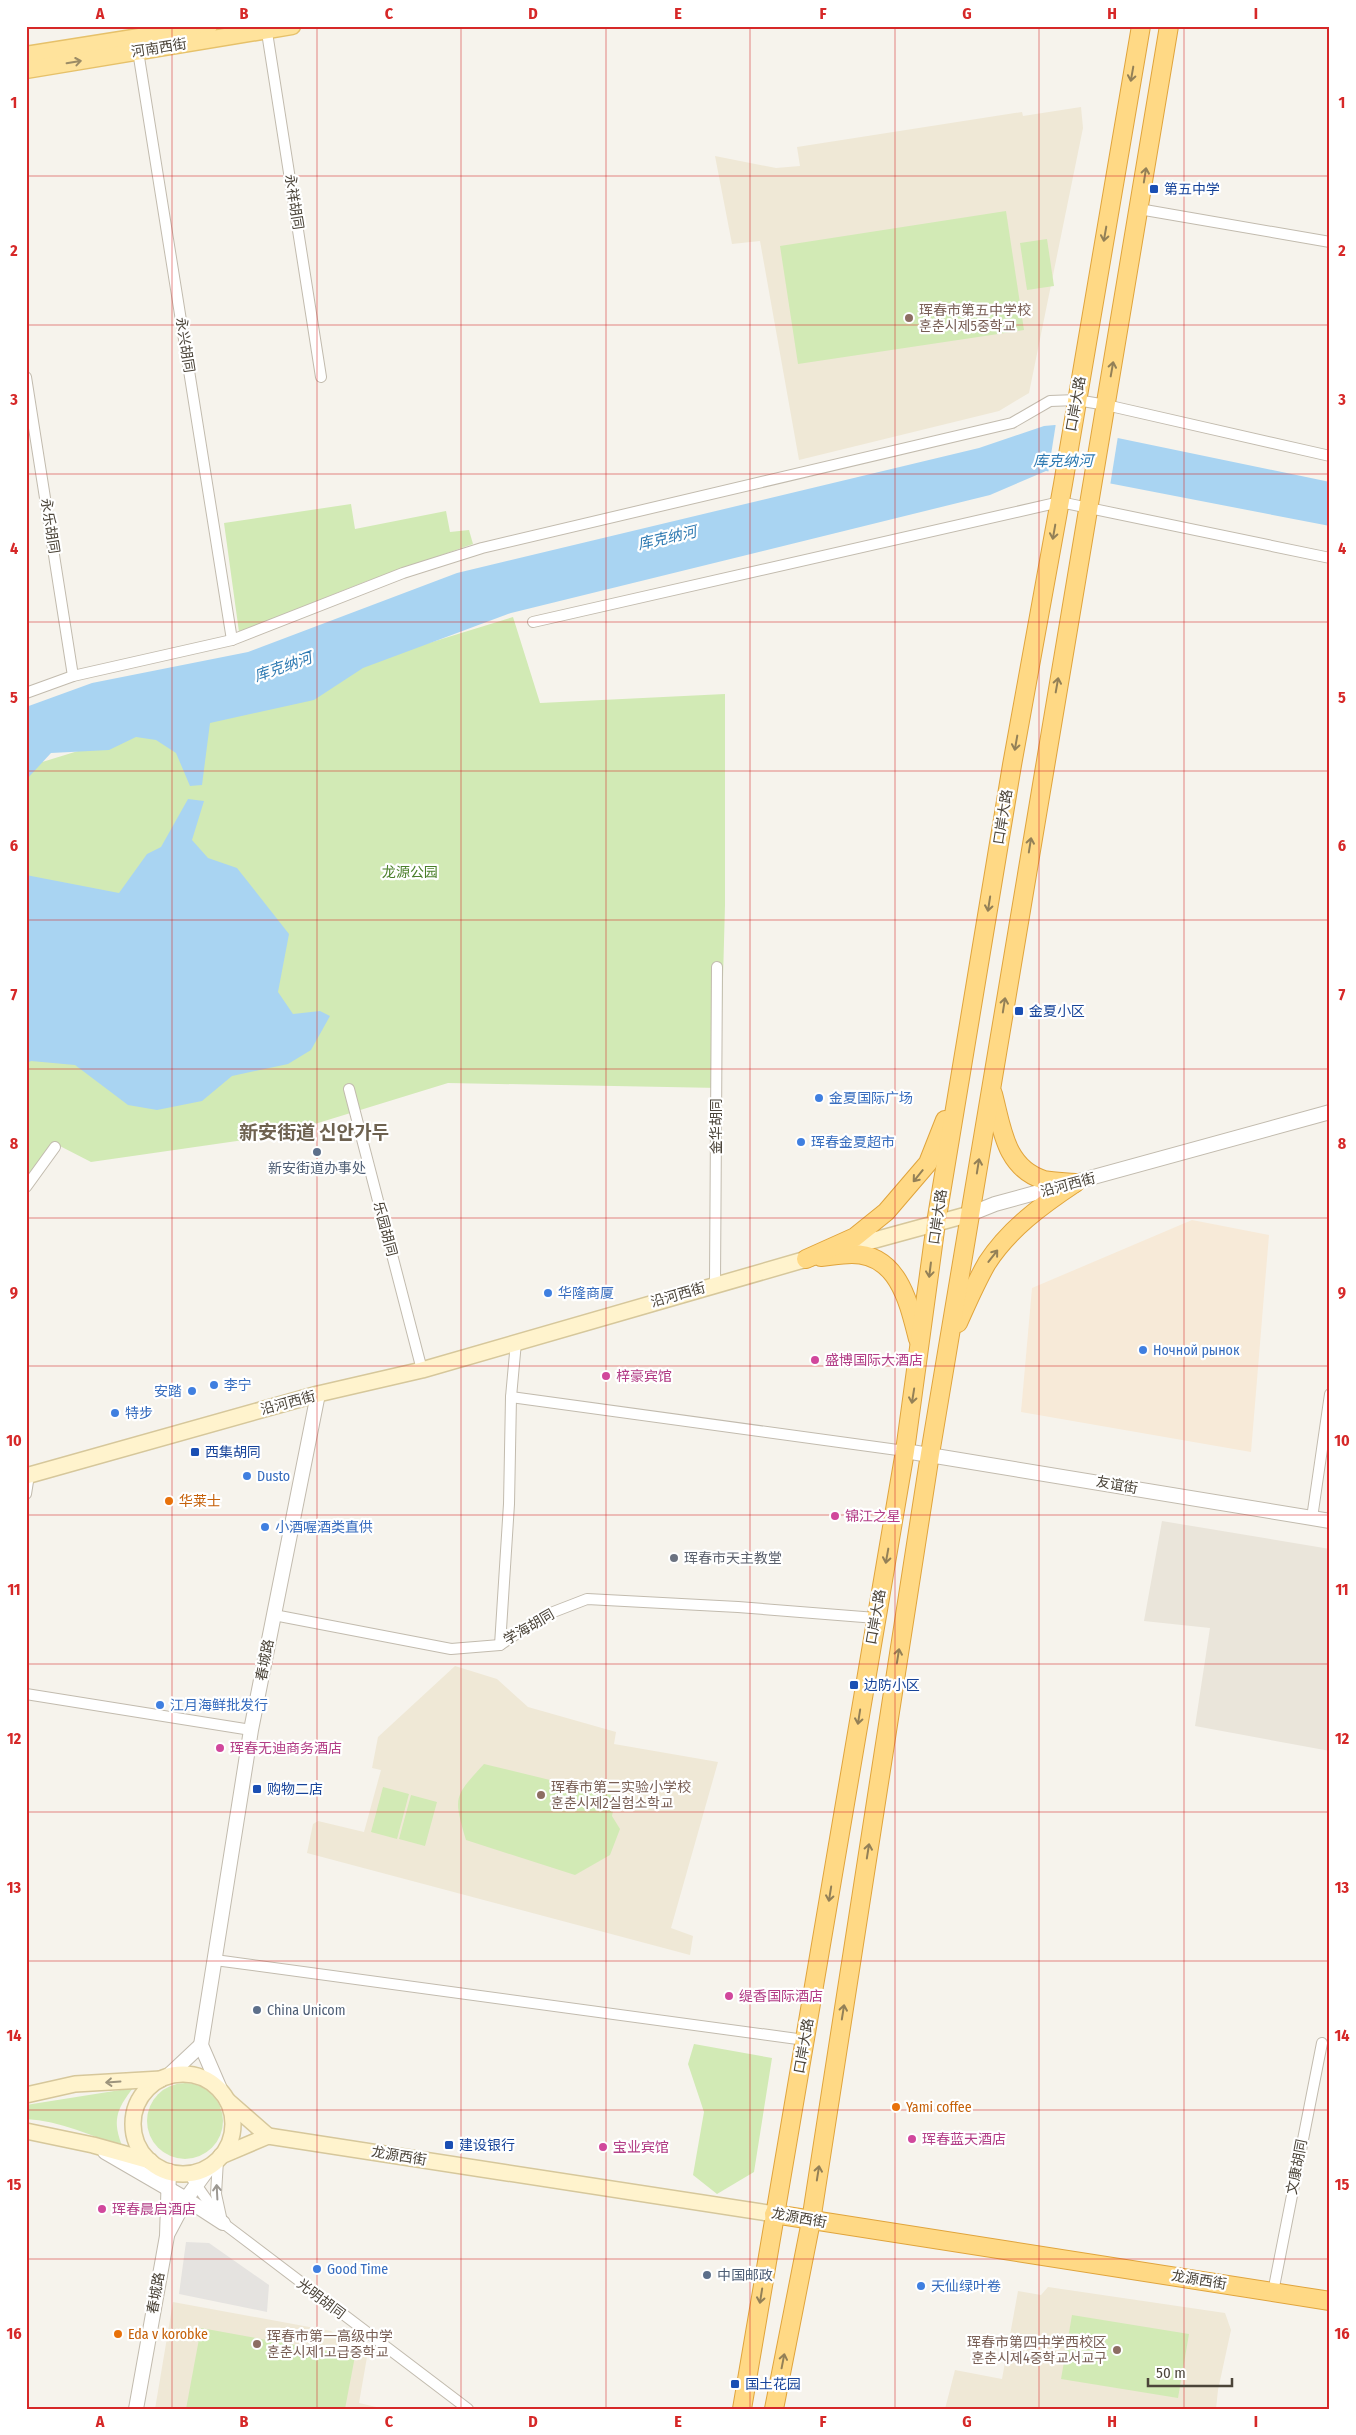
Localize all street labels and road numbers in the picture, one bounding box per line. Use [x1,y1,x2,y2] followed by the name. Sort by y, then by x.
[130,35,188,61] street label: 河南西街
[281,173,307,231] street label: 永祥胡同
[172,316,198,374] street label: 永兴胡同
[1063,375,1089,433] street label: 口岸大路
[37,497,63,555] street label: 永乐胡同
[990,788,1016,846] street label: 口岸大路
[708,1098,725,1154] street label: 金华胡同
[1039,1170,1097,1200] street label: 沿河西街
[926,1188,950,1246] street label: 口岸大路
[370,1200,400,1258] street label: 乐园胡同
[649,1279,707,1311] street label: 沿河西街
[259,1388,317,1418] street label: 沿河西街
[1095,1473,1139,1497] street label: 友谊街
[863,1588,889,1646] street label: 口岸大路
[501,1606,557,1648] street label: 学海胡同
[253,1638,277,1682] street label: 春城路
[791,2017,817,2075] street label: 口岸大路
[1283,2138,1311,2196] street label: 文康胡同
[370,2143,428,2169] street label: 龙源西街
[770,2205,828,2231] street label: 龙源西街
[1170,2267,1228,2293] street label: 龙源西街
[144,2271,168,2315] street label: 春城路
[294,2275,348,2323] street label: 光明胡同

